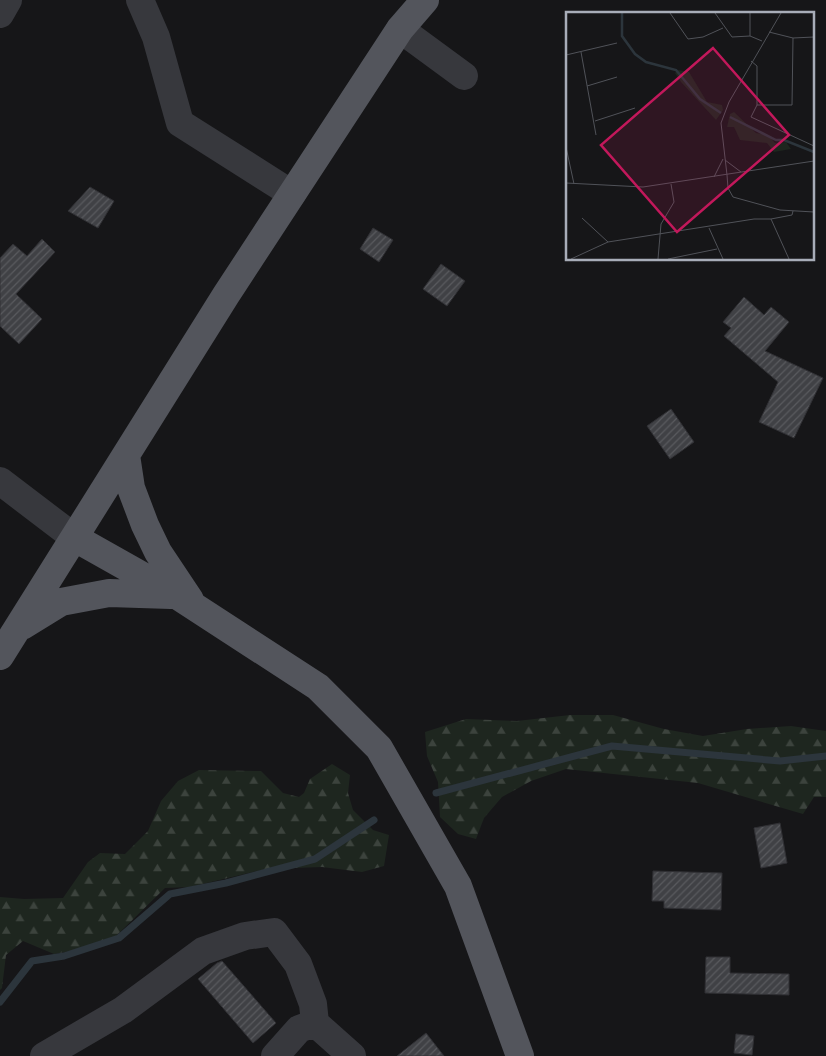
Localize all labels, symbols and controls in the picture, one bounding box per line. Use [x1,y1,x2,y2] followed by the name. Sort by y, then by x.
[566,12,814,260] inset map

